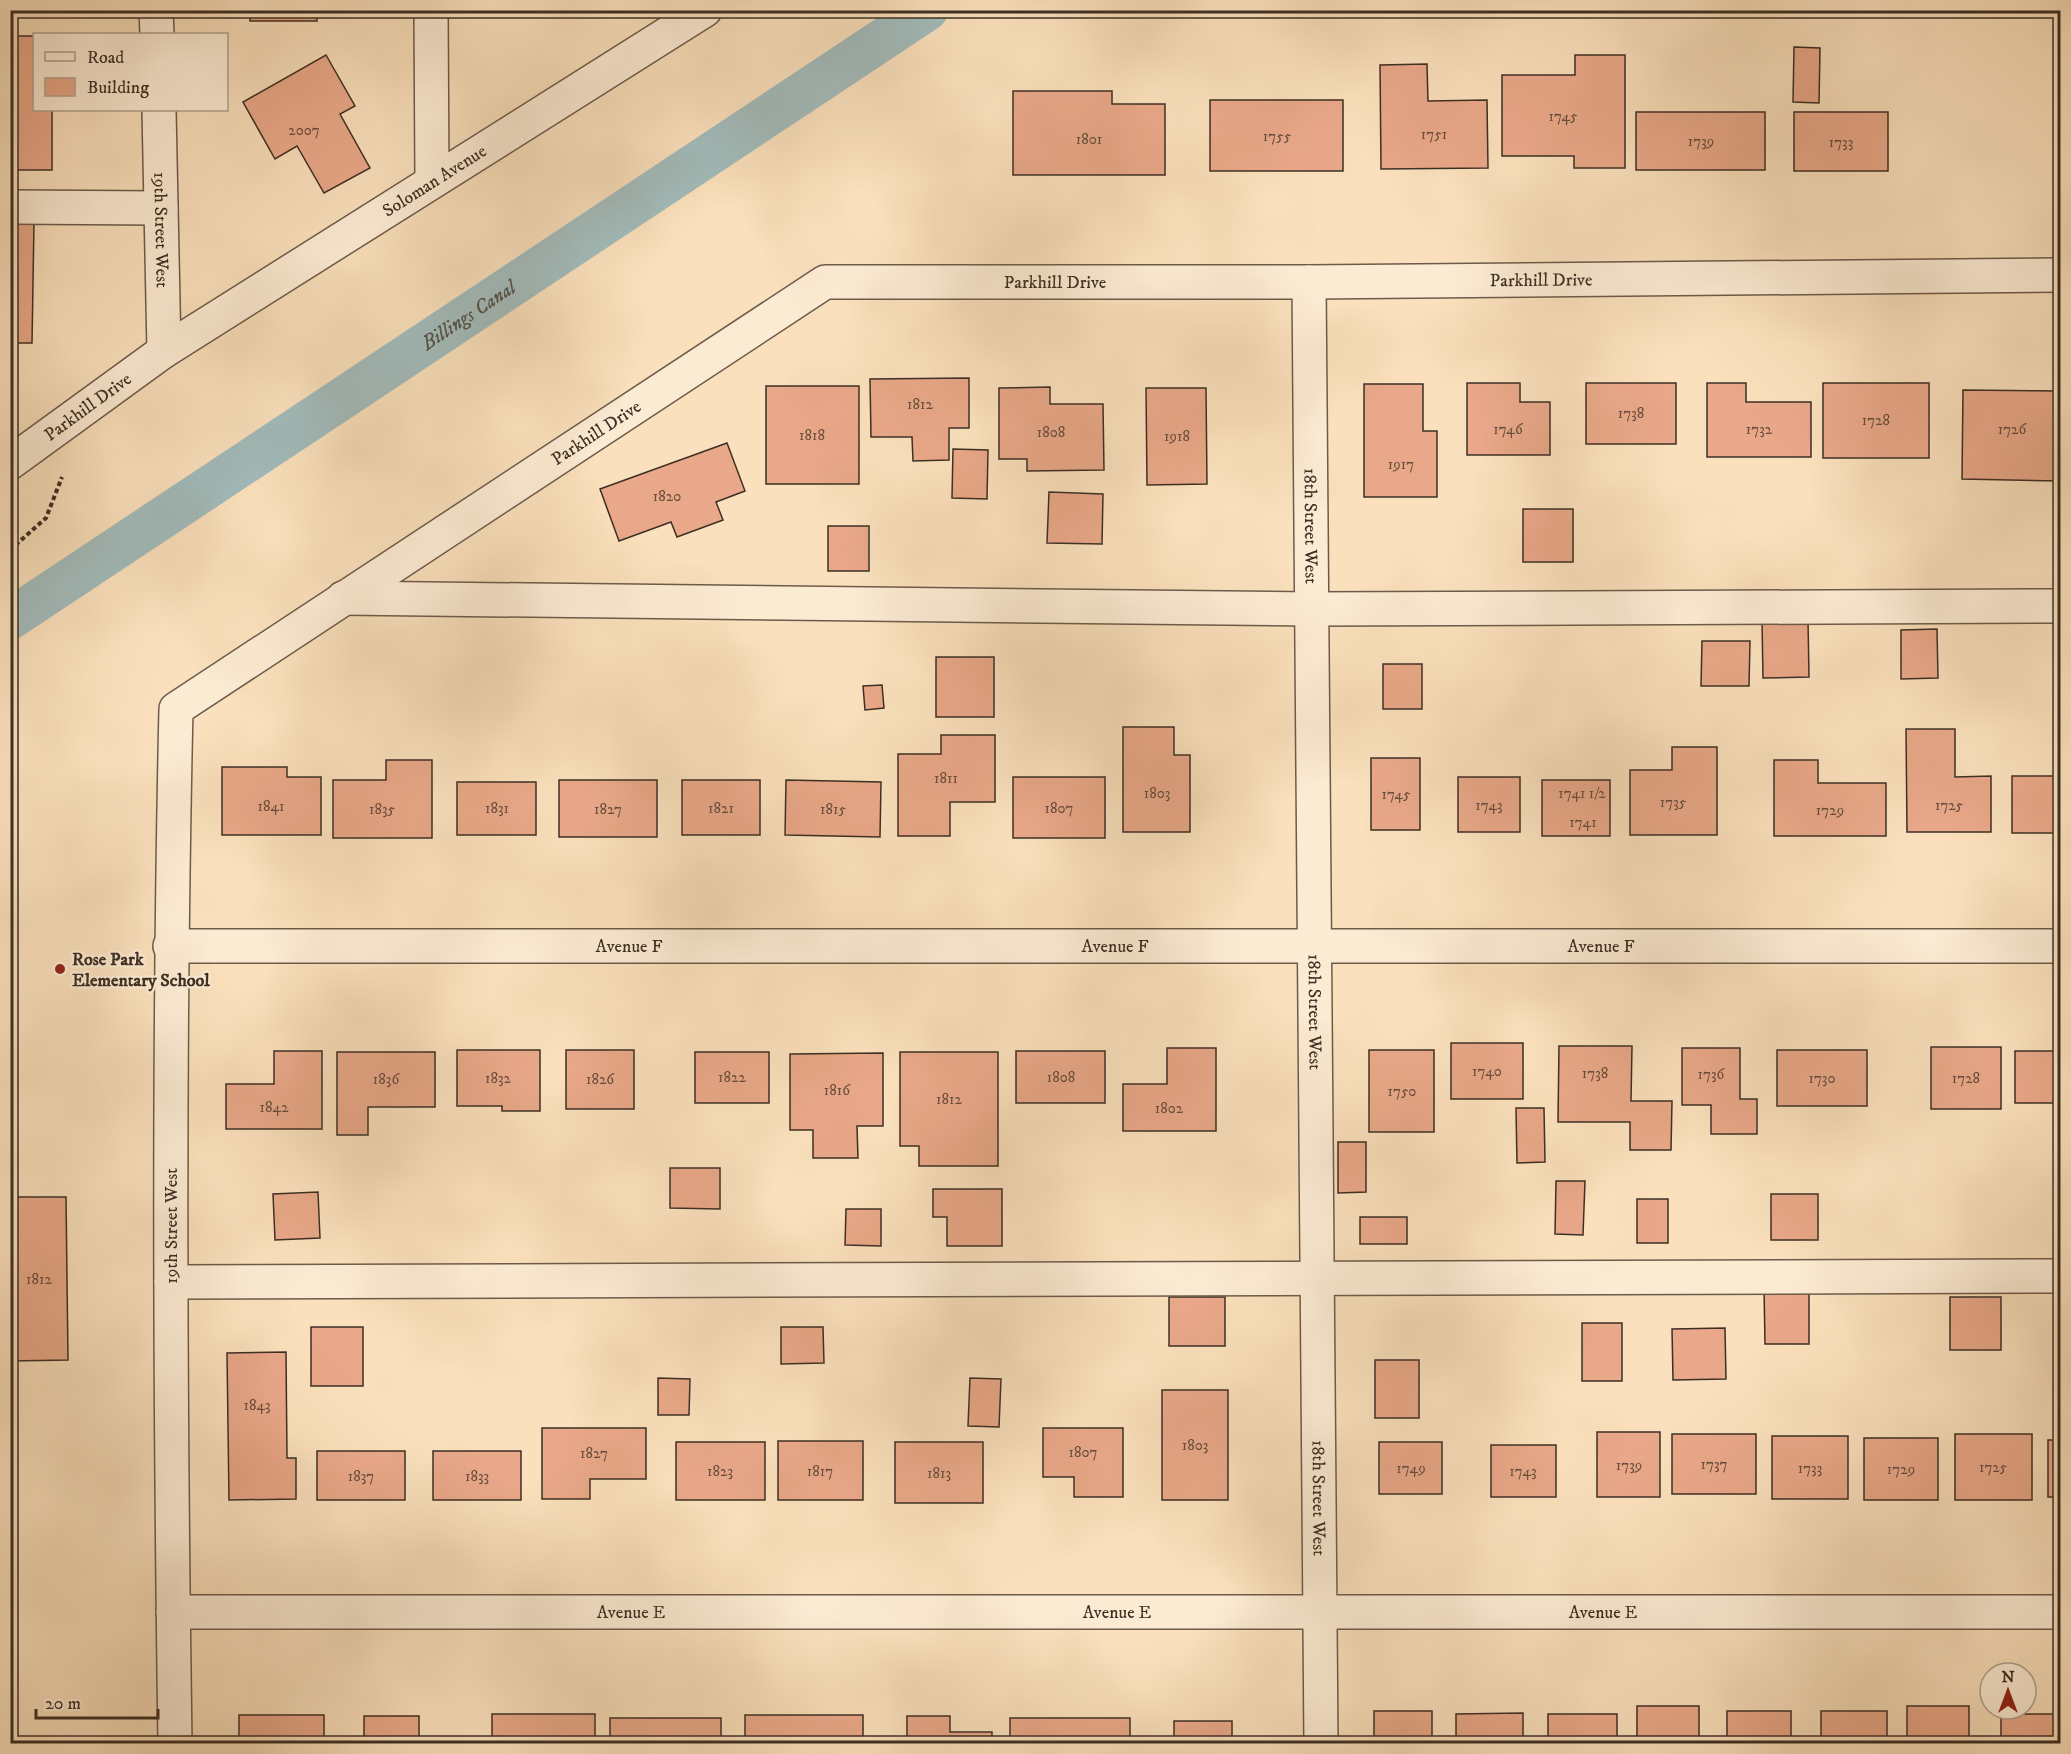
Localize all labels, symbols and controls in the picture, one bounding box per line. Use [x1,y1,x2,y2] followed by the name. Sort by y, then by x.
[33,33,228,111] legend
[87,47,124,69] text: Road
[87,77,149,99] text: Building
[1548,107,1578,126] house number: 1745
[288,121,320,140] house number: 2007
[1421,125,1447,144] house number: 1751
[1263,127,1292,146] house number: 1755
[1076,130,1102,149] house number: 1801
[1688,132,1714,151] house number: 1739
[1829,133,1853,152] house number: 1733
[379,140,491,222] street label: Soloman Avenue
[148,172,173,288] street label: 19th Street West
[1490,269,1592,292] street label: Parkhill Drive
[1004,272,1106,294] street label: Parkhill Drive
[416,275,523,357] water label: Billings Canal
[40,368,136,446] street label: Parkhill Drive
[907,395,934,414] house number: 1812
[548,396,646,471] street label: Parkhill Drive
[1618,404,1644,423] house number: 1738
[1862,411,1890,430] house number: 1728
[1493,420,1524,439] house number: 1746
[1746,420,1773,439] house number: 1732
[1998,420,2027,439] house number: 1726
[1037,423,1065,442] house number: 1808
[799,426,825,445] house number: 1818
[1164,427,1190,446] house number: 1918
[1388,455,1414,474] house number: 1917
[1299,468,1321,584] street label: 18th Street West
[653,487,681,506] house number: 1820
[934,769,958,788] house number: 1811
[1144,784,1170,803] house number: 1803
[1558,784,1606,803] house number: 1741 1/2
[1381,785,1411,804] house number: 1745
[1660,793,1687,812] house number: 1735
[1475,796,1503,815] house number: 1743
[1935,796,1964,815] house number: 1725
[257,797,285,816] house number: 1841
[485,799,509,818] house number: 1831
[708,799,734,818] house number: 1821
[1045,799,1074,818] house number: 1807
[369,800,396,819] house number: 1835
[594,800,622,819] house number: 1827
[820,800,846,819] house number: 1815
[1816,801,1844,820] house number: 1729
[1569,813,1597,832] house number: 1741
[596,936,662,958] street label: Avenue F
[1082,936,1148,958] street label: Avenue F
[1568,936,1634,958] street label: Avenue F
[72,949,210,992] place label: Rose Park Elementary School
[1303,954,1325,1070] street label: 18th Street West
[53,962,67,976] marker: Rose Park Elementary School
[1472,1062,1502,1081] house number: 1740
[1582,1064,1608,1083] house number: 1738
[1698,1065,1726,1084] house number: 1736
[718,1068,747,1087] house number: 1822
[1047,1068,1075,1087] house number: 1808
[485,1069,512,1088] house number: 1832
[1808,1069,1836,1088] house number: 1730
[1952,1069,1980,1088] house number: 1728
[373,1070,400,1089] house number: 1836
[586,1070,615,1089] house number: 1826
[824,1081,851,1100] house number: 1816
[1388,1082,1416,1101] house number: 1750
[936,1090,963,1109] house number: 1812
[259,1098,289,1117] house number: 1842
[1155,1099,1184,1118] house number: 1802
[161,1168,183,1284] street label: 19th Street West
[26,1270,53,1289] house number: 1812
[243,1396,271,1415] house number: 1843
[1182,1436,1208,1455] house number: 1803
[1307,1440,1329,1556] street label: 18th Street West
[1069,1443,1098,1462] house number: 1807
[580,1444,608,1463] house number: 1827
[1701,1455,1728,1474] house number: 1737
[1616,1456,1642,1475] house number: 1739
[1979,1458,2008,1477] house number: 1725
[1396,1459,1426,1478] house number: 1749
[1798,1459,1822,1478] house number: 1733
[1887,1460,1915,1479] house number: 1729
[707,1462,733,1481] house number: 1823
[807,1462,833,1481] house number: 1817
[1509,1462,1537,1481] house number: 1743
[927,1464,951,1483] house number: 1813
[348,1467,374,1486] house number: 1837
[465,1467,489,1486] house number: 1833
[597,1602,666,1624] street label: Avenue E
[1083,1602,1152,1624] street label: Avenue E
[1569,1602,1638,1624] street label: Avenue E
[1978,1661,2038,1721] north arrow
[2001,1667,2015,1687] text: N
[36,1682,158,1720] scale bar
[45,1693,81,1715] text: 20 m

